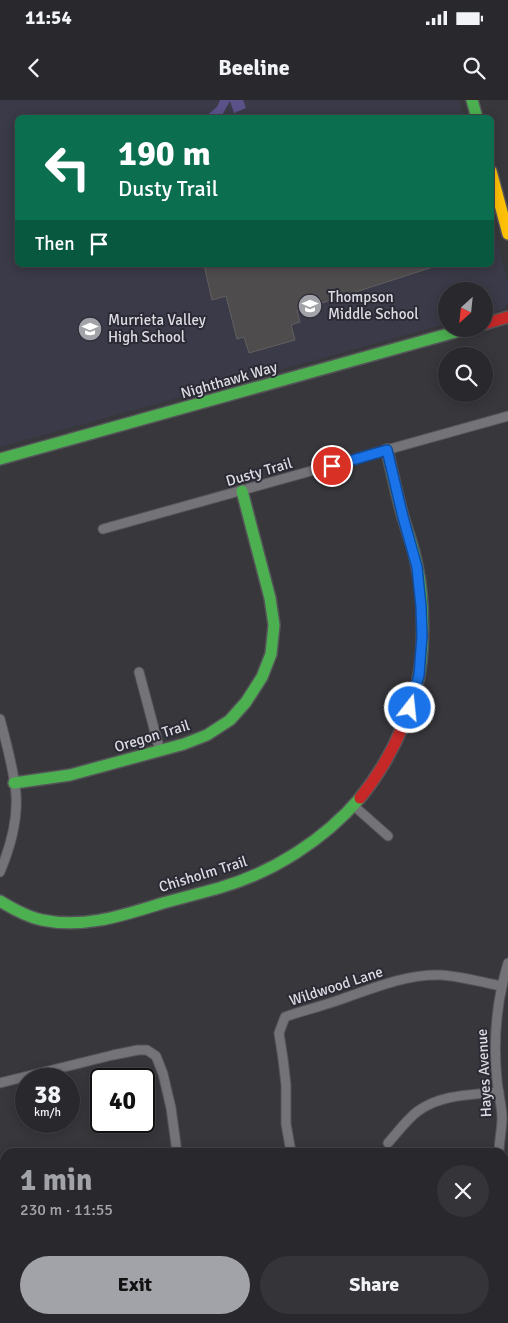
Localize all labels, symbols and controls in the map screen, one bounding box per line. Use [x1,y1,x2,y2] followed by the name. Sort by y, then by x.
[25,6,72,30] text: 11:54
[20,54,48,82] icon: back
[218,54,290,81] text: Beeline
[460,54,488,82] icon: search
[118,132,211,175] text: 190 m
[35,135,100,200] icon: left
[118,175,218,202] text: Dusty Trail
[85,230,113,258] icon: arrive
[35,232,75,256] text: Then
[438,282,492,338] north arrow
[438,282,493,402] map controls
[328,288,419,323] place label: Thompson Middle School
[297,293,323,319] school or university icon: Thompson Middle School
[108,311,206,346] place label: Murrieta Valley High School
[77,316,103,342] school or university icon: Murrieta Valley High School
[438,347,493,402] button: search
[179,358,279,402] street label: Nighthawk Way
[311,445,353,487] pin
[318,452,346,480] icon: arrive
[224,454,294,490] street label: Dusty Trail
[383,681,435,733] position arrow
[112,716,192,756] street label: Oregon Trail
[157,852,249,896] street label: Chisholm Trail
[287,962,385,1010] street label: Wildwood Lane
[473,1028,495,1118] street label: Hayes Avenue
[90,1068,155,1133] speed limit sign: 40
[34,1079,61,1110] text: 38
[34,1105,61,1120] text: km/h
[20,1162,92,1199] text: 1 min
[437,1165,489,1217] button: close
[20,1200,113,1220] text: 230 m · 11:55
[20,1256,250,1314] button: Exit
[260,1256,489,1314] button: Share

